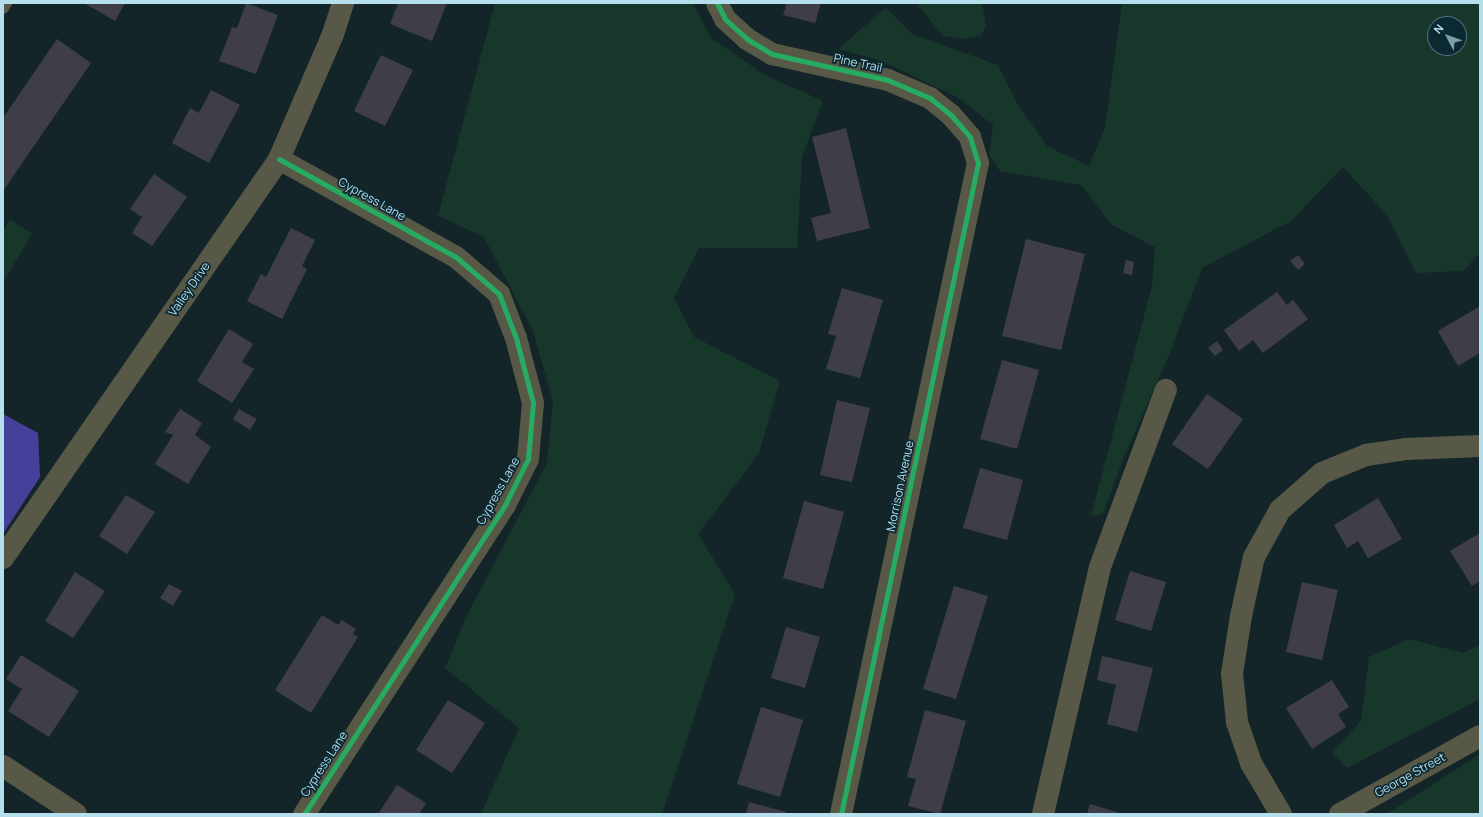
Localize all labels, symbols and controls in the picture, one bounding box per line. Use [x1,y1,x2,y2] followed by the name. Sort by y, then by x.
[1427,16,1467,56] north arrow
[1430,21,1447,36] text: N
[832,51,884,75] street label: Pine Trail
[336,174,408,224] street label: Cypress Lane
[165,259,213,319] street label: Valley Drive
[883,439,917,533] street label: Morrison Avenue
[473,455,523,527] street label: Cypress Lane
[298,729,350,799] street label: Cypress Lane
[1372,750,1448,800] street label: George Street

